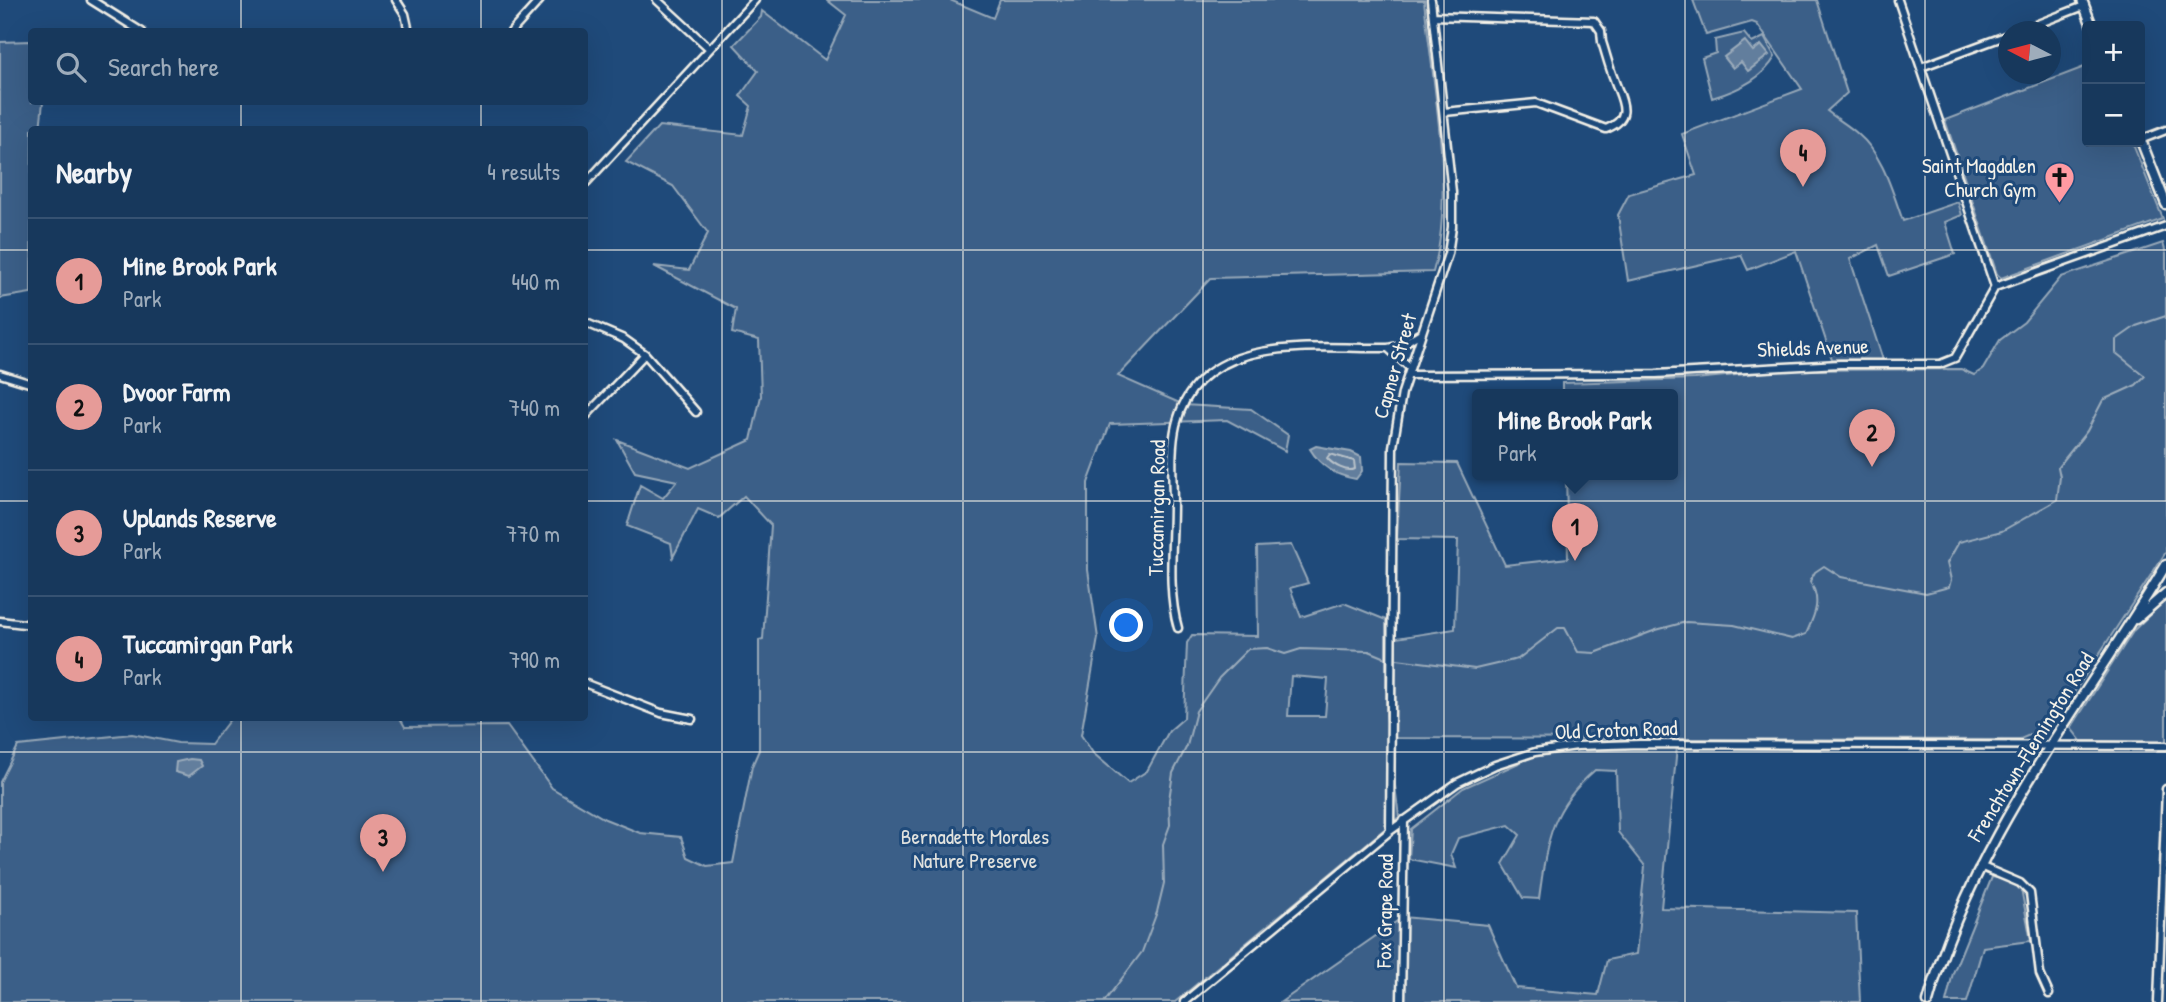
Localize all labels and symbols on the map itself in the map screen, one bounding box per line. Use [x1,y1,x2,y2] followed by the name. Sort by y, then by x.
[1998,21,2061,84] north arrow
[1780,129,1826,187] pin: 4
[1922,151,2036,204] place label: Saint Magdalen Church Gym
[2042,161,2076,205] church icon: Saint Magdalen Church Gym
[1366,309,1424,422] street label: Capner Street
[1757,331,1869,364] street label: Shields Avenue
[1849,409,1895,467] pin: 2
[1141,440,1172,576] street label: Tuccamirgan Road
[1552,503,1598,561] pin: 1
[1109,608,1143,642] your location
[1960,647,2101,848] street label: Frenchtown-Flemington Road
[1554,713,1678,746] street label: Old Croton Road
[360,814,406,872] pin: 3
[901,822,1049,875] park label: Bernadette Morales Nature Preserve
[1369,854,1400,969] street label: Fox Grape Road

